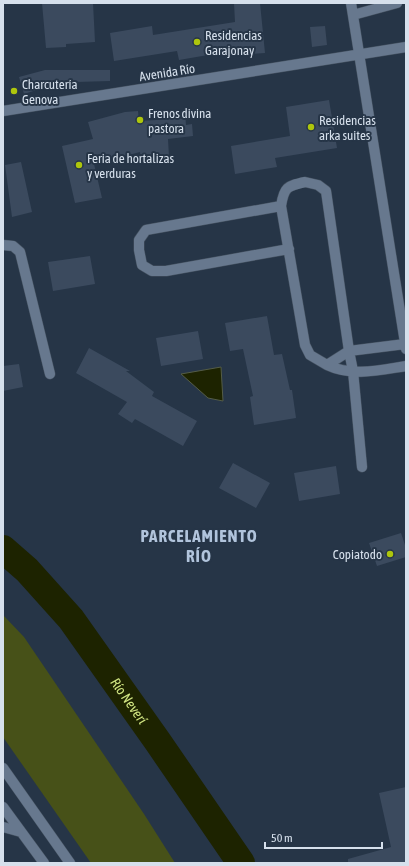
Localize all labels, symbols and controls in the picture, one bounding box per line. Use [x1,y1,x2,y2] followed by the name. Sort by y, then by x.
[205,28,262,58] place label: Residencias Garajonay
[192,37,202,47] marker: Residencias Garajonay
[138,61,196,84] street label: Avenida Río
[22,77,78,107] place label: Charcutería Genova
[9,86,19,96] marker: Charcutería Genova
[148,106,211,136] place label: Frenos divina pastora
[319,113,376,143] place label: Residencias arka suites
[135,115,145,125] marker: Frenos divina pastora
[306,122,316,132] marker: Residencias arka suites
[87,151,174,181] place label: Feria de hortalizas y verduras
[74,160,84,170] marker: Feria de hortalizas y verduras
[140,526,258,566] district label: PARCELAMIENTO RÍO
[333,547,382,562] place label: Copiatodo
[385,549,395,559] marker: Copiatodo
[107,675,151,728] water label: Río Neverí
[265,824,382,850] scale bar
[271,831,293,845] text: 50 m

